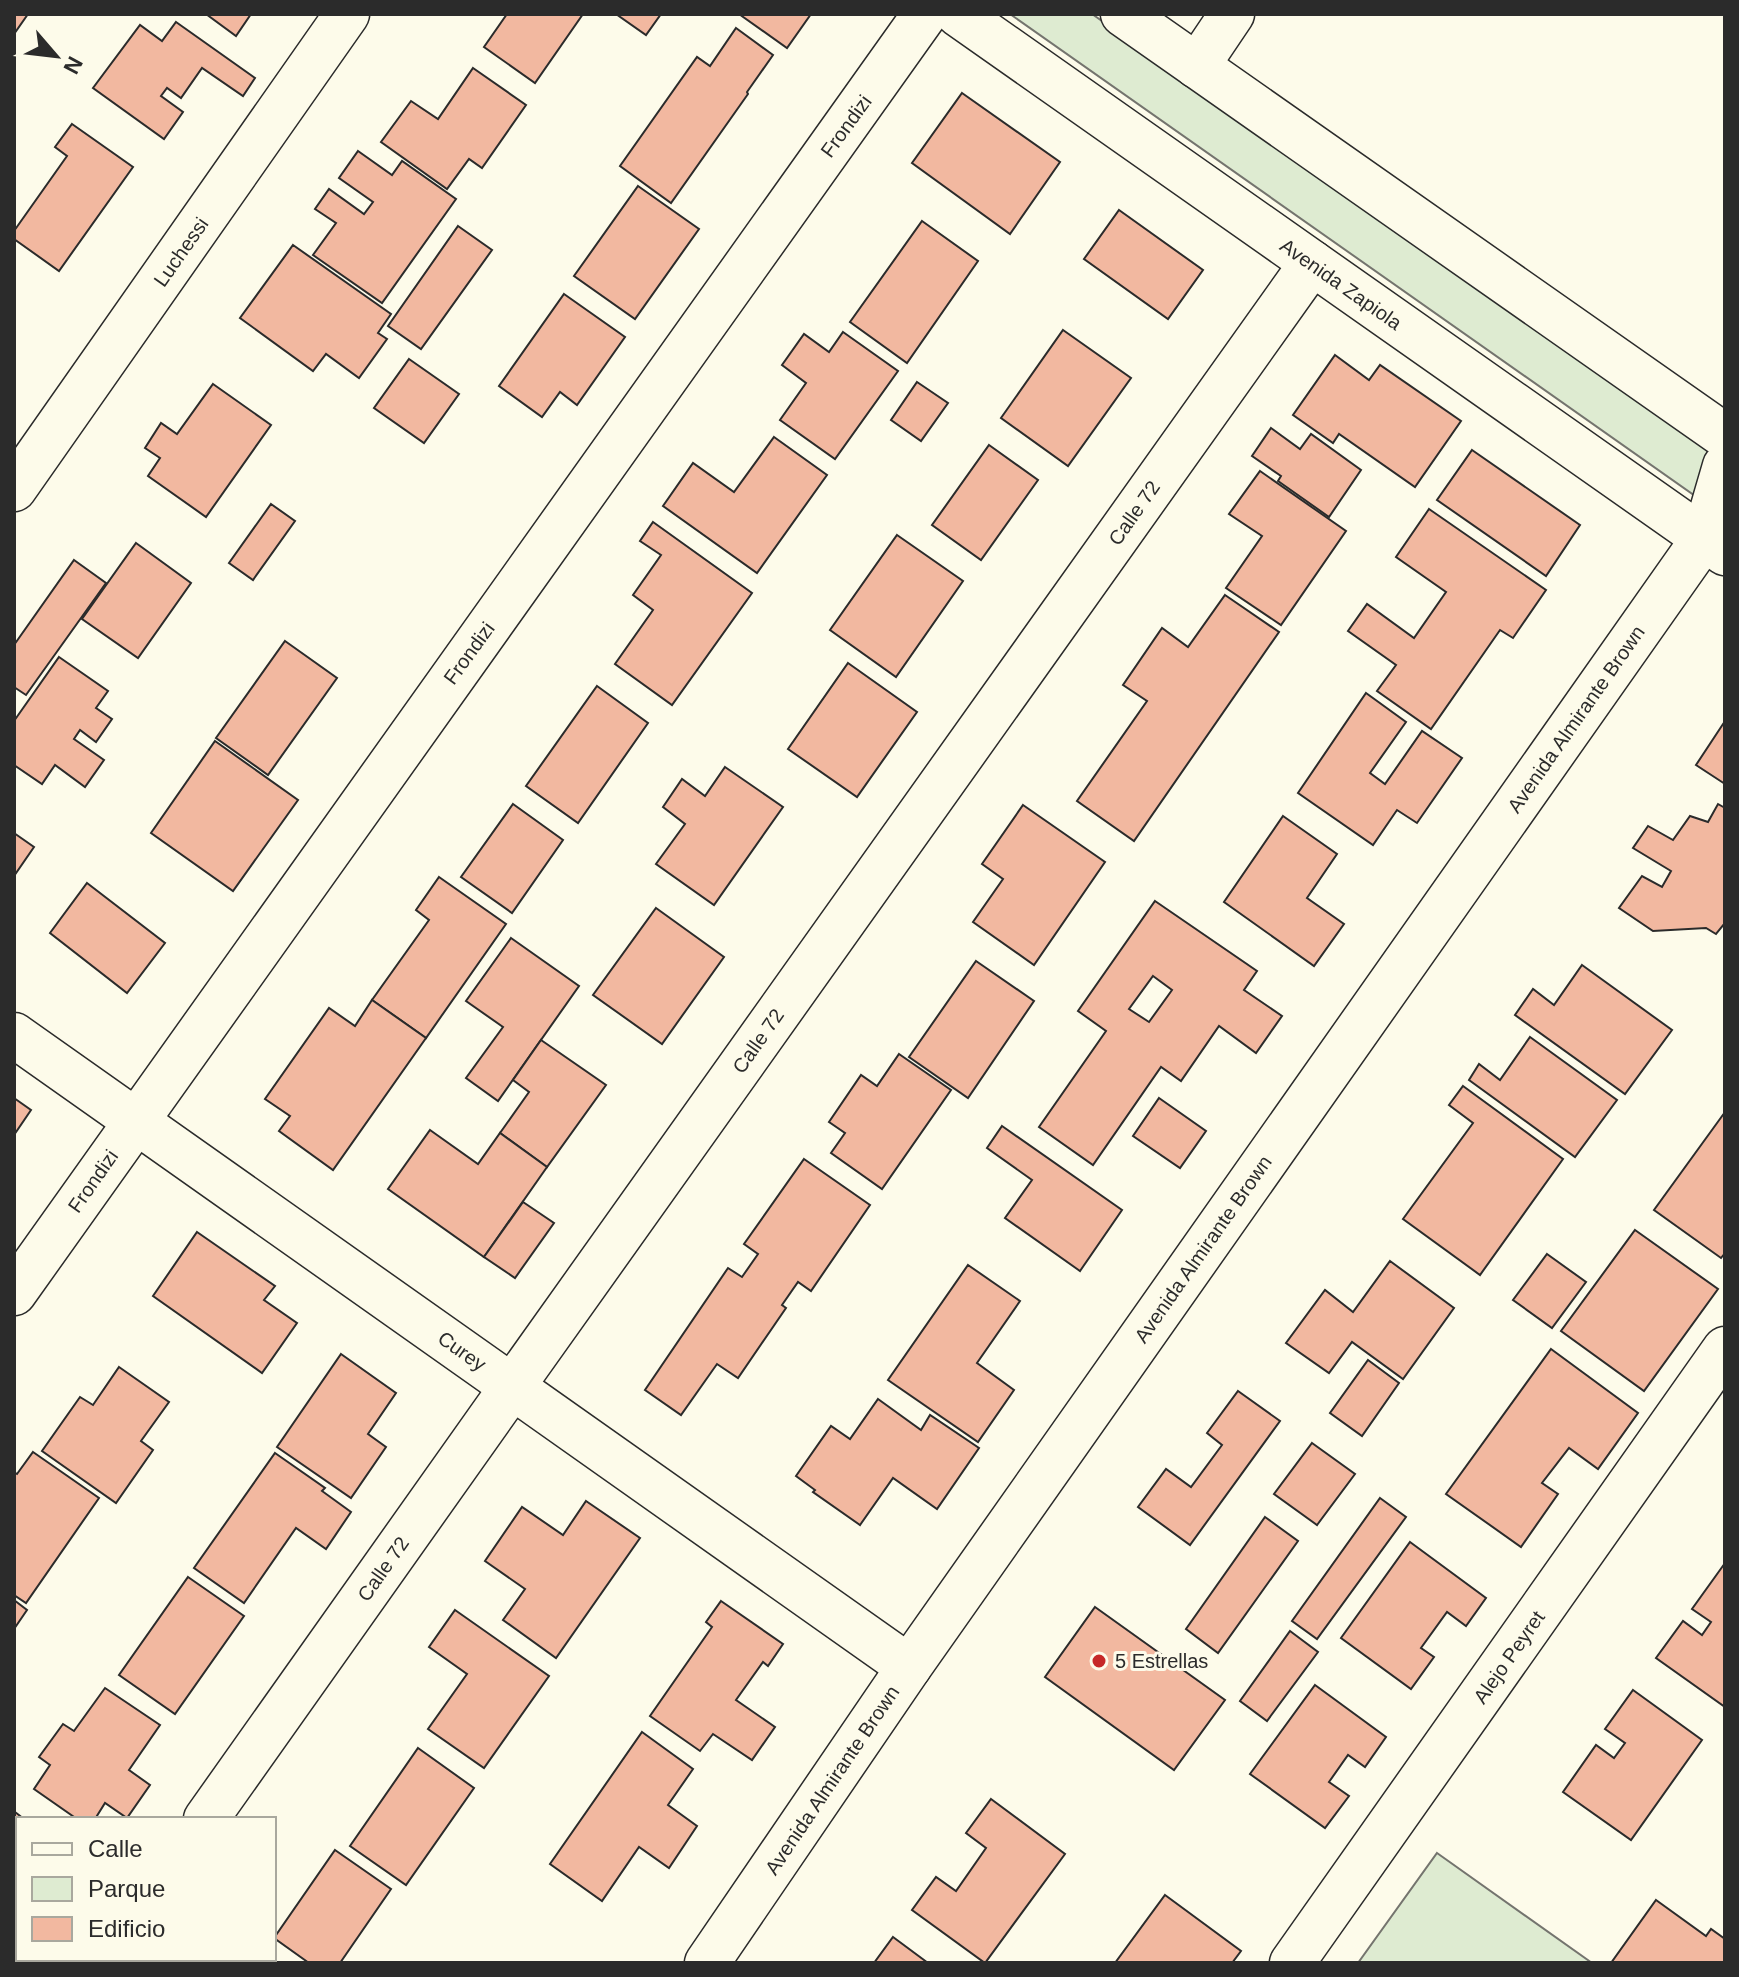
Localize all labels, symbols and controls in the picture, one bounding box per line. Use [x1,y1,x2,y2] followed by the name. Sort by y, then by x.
[16,16,96,96] north arrow
[58,52,88,78] text: N
[816,91,876,161] street label: Frondizi
[149,213,213,291] street label: Luchessi
[1276,234,1407,335] street label: Avenida Zapiola
[1104,477,1164,549] street label: Calle 72
[439,618,499,688] street label: Frondizi
[1503,621,1649,817] street label: Avenida Almirante Brown
[728,1005,788,1077] street label: Calle 72
[64,1146,122,1216] street label: Frondizi
[1130,1151,1276,1347] street label: Avenida Almirante Brown
[434,1327,490,1375] street label: Curey
[353,1533,413,1605] street label: Calle 72
[1469,1606,1549,1707] street label: Alejo Peyret
[1115,1650,1208,1672] place label: 5 Estrellas
[1090,1652,1108,1670] marker: 5 Estrellas
[761,1681,903,1879] street label: Avenida Almirante Brown
[16,1817,276,1961] legend
[88,1835,143,1862] text: Calle
[88,1875,165,1902] text: Parque
[88,1915,165,1942] text: Edificio

